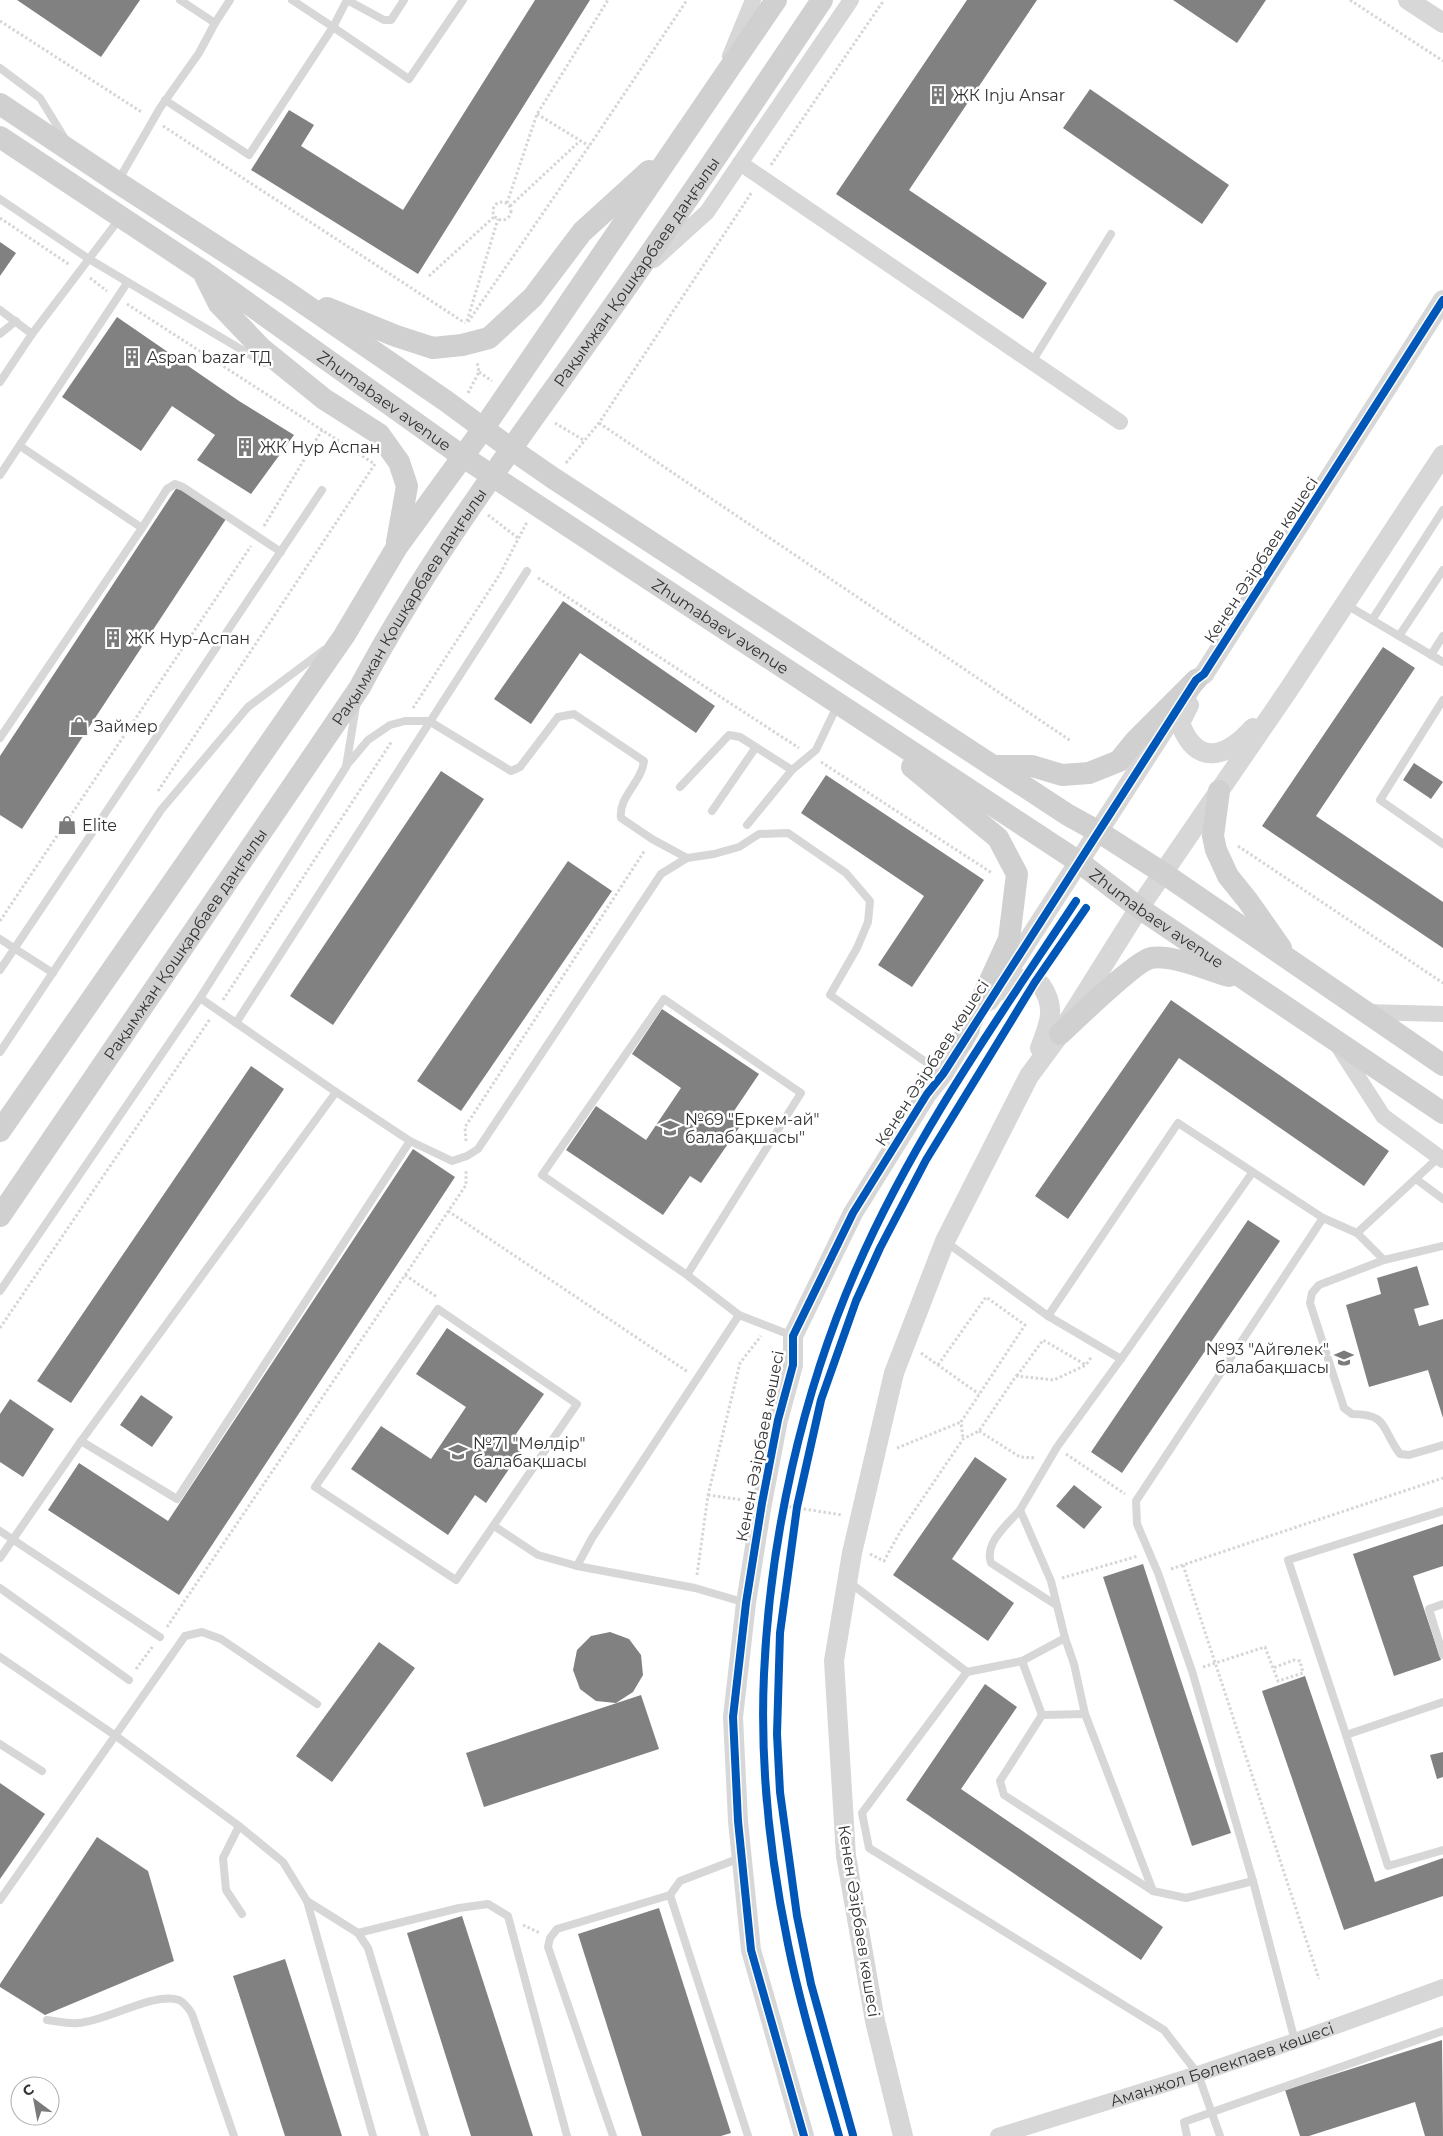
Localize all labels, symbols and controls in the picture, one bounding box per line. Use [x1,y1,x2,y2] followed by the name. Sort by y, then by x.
[927,84,949,106] building icon: ЖК Inju Ansar
[953,86,1065,105] place label: ЖК Inju Ansar
[549,153,723,390] street label: Рақымжан Қошқарбаев даңғылы
[121,346,143,368] building icon: Aspan bazar ТД
[314,346,455,455] street label: Zhumabaev avenue
[147,348,272,367] place label: Aspan bazar ТД
[234,436,256,458] building icon: ЖК Нур Аспан
[260,438,380,457] place label: ЖК Нур Аспан
[1200,473,1322,647] street label: Кенен Әзірбаев көшесі
[327,484,490,729] street label: Рақымжан Қошқарбаев даңғылы
[649,574,792,678] street label: Zhumabaev avenue
[102,627,124,649] building icon: ЖК Нур-Аспан
[128,629,250,648] place label: ЖК Нур-Аспан
[68,715,90,737] shop icon: Займер
[94,717,158,736] place label: Займер
[56,814,78,836] shop icon: Elite
[82,816,117,835] place label: Elite
[100,825,271,1063] street label: Рақымжан Қошқарбаев даңғылы
[1086,864,1227,972] street label: Zhumabaev avenue
[871,976,993,1150] street label: Кенен Әзірбаев көшесі
[685,1110,819,1147] place label: №69 "Еркем-ай" балабақшасы"
[659,1117,681,1139] school or university icon: №69 "Еркем-ай" балабақшасы"
[1206,1340,1329,1377] place label: №93 "Айгөлек" балабақшасы
[1333,1347,1355,1369] school or university icon: №93 "Айгөлек" балабақшасы
[732,1349,788,1543] street label: Кенен Әзірбаев көшесі
[473,1434,587,1471] place label: №71 "Мөлдір" балабақшасы
[447,1441,469,1463] school or university icon: №71 "Мөлдір" балабақшасы
[834,1824,884,2018] street label: Кенен Әзірбаев көшесі
[1108,2018,1336,2110] street label: Аманжол Бөлекпаев көшесі
[10,2076,60,2126] north arrow
[19,2080,37,2100] text: С

